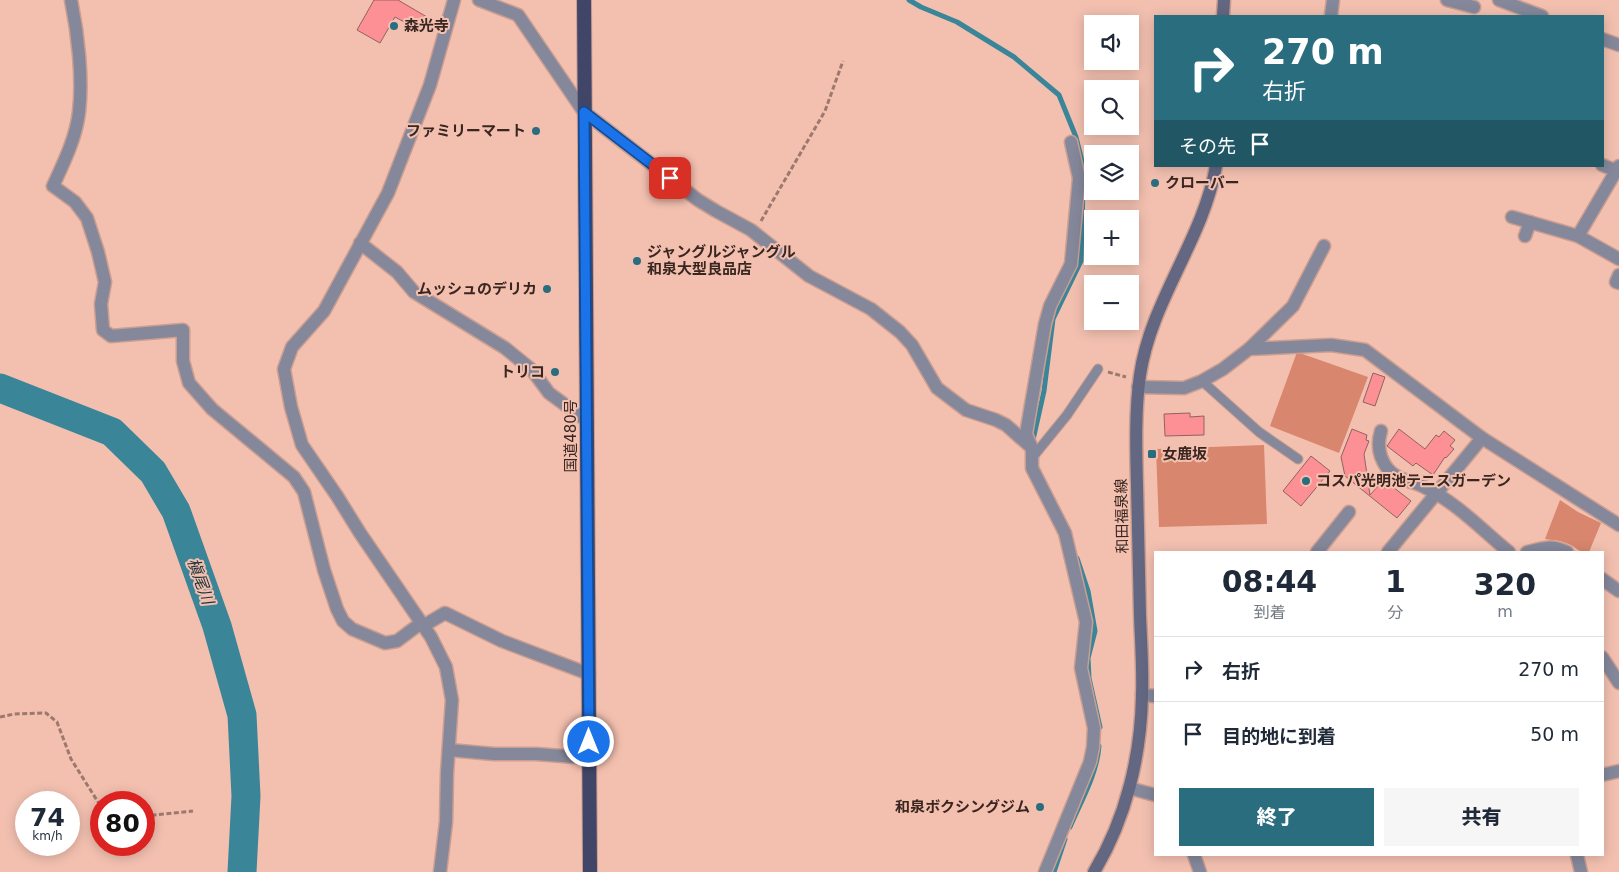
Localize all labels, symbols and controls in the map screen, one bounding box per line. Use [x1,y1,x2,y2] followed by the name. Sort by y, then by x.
[1084,15,1139,330] map controls
[1084,15,1139,70] button: sound
[404,17,449,35] place label: 森光寺
[388,20,400,32] marker: 森光寺
[1262,32,1384,72] text: 270 m
[1179,35,1244,100] icon: right
[1262,79,1306,104] text: 右折
[1084,80,1139,135] button: search
[406,122,526,140] place label: ファミリーマート
[530,125,542,137] marker: ファミリーマート
[1246,130,1274,158] icon: arrive
[1179,135,1236,157] text: その先
[1084,145,1139,200] button: layers
[649,157,691,199] pin
[656,164,684,192] icon: arrive
[1165,174,1240,192] place label: クローバー
[1149,177,1161,189] marker: クローバー
[1084,210,1139,265] button: +
[647,243,796,278] place label: ジャングルジャングル 和泉大型良品店
[631,255,643,267] marker: ジャングルジャングル 和泉大型良品店
[1084,275,1139,330] button: −
[417,280,537,298] place label: ムッシュのデリカ
[541,283,553,295] marker: ムッシュのデリカ
[500,363,545,381] place label: トリコ
[549,366,561,378] marker: トリコ
[562,399,580,473] street label: 国道480号
[1162,445,1207,463] place label: 女鹿坂
[1146,448,1158,460] marker: 女鹿坂
[1316,472,1511,490] place label: コスパ光明池テニスガーデン
[1300,475,1312,487] marker: コスパ光明池テニスガーデン
[1112,478,1132,554] street label: 和田福泉線
[183,555,218,609] water label: 槇尾川
[1222,564,1317,599] text: 08:44
[1385,564,1406,599] text: 1
[1474,567,1536,602] text: 320
[1497,602,1513,621] text: m
[1253,603,1286,622] text: 到着
[1387,603,1403,622] text: 分
[1179,655,1207,683] icon: right
[1518,658,1579,680] text: 270 m
[1222,660,1260,682] text: 右折
[562,715,614,767] position arrow
[1179,720,1207,748] icon: arrive
[1530,723,1579,745] text: 50 m
[1222,725,1336,747] text: 目的地に到着
[1179,788,1374,846] button: 終了
[1384,788,1579,846] button: 共有
[90,791,155,856] speed limit sign: 80
[895,798,1030,816] place label: 和泉ボクシングジム
[1034,801,1046,813] marker: 和泉ボクシングジム
[30,803,65,832] text: 74
[32,829,63,843] text: km/h

